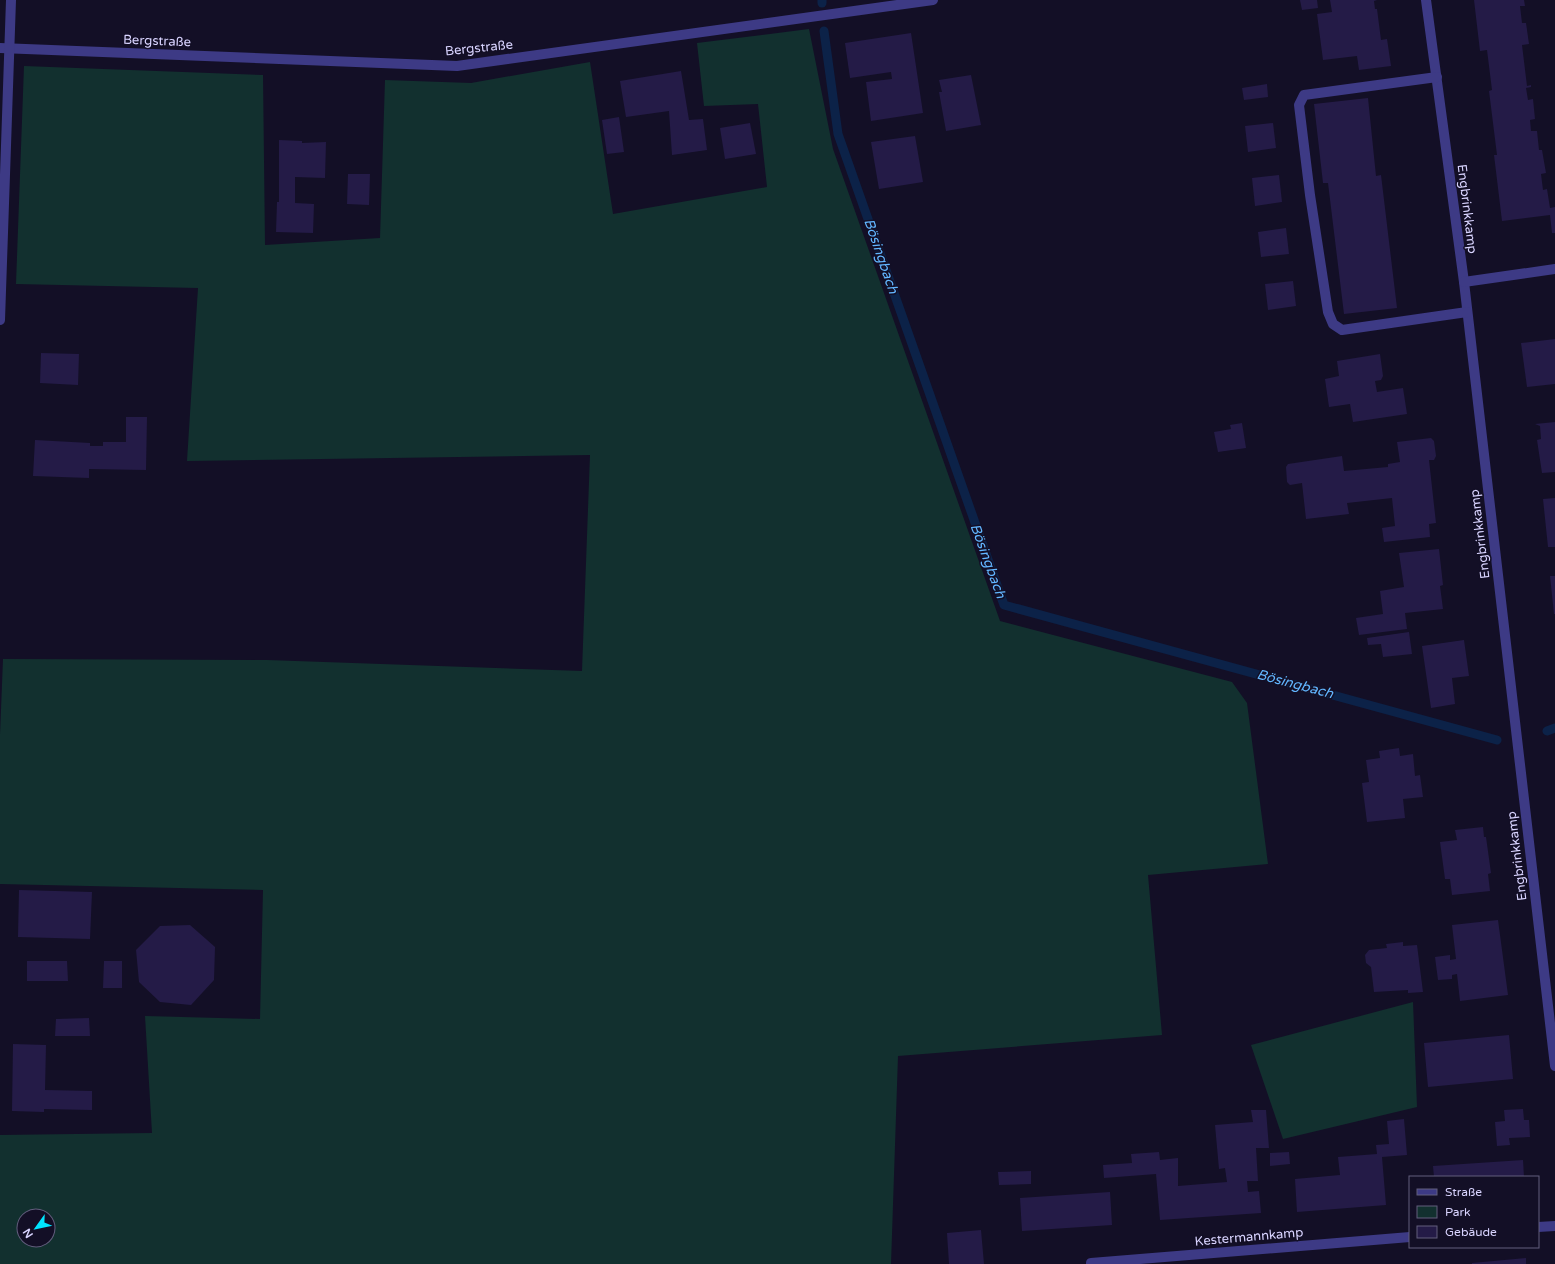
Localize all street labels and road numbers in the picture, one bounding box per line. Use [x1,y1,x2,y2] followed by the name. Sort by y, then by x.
[123,32,191,50] street label: Bergstraße
[444,36,514,60] street label: Bergstraße
[1454,163,1480,255] street label: Engbrinkkamp
[1467,488,1493,580] street label: Engbrinkkamp
[1504,810,1530,902] street label: Engbrinkkamp
[1194,1224,1304,1250] street label: Kestermannkamp

